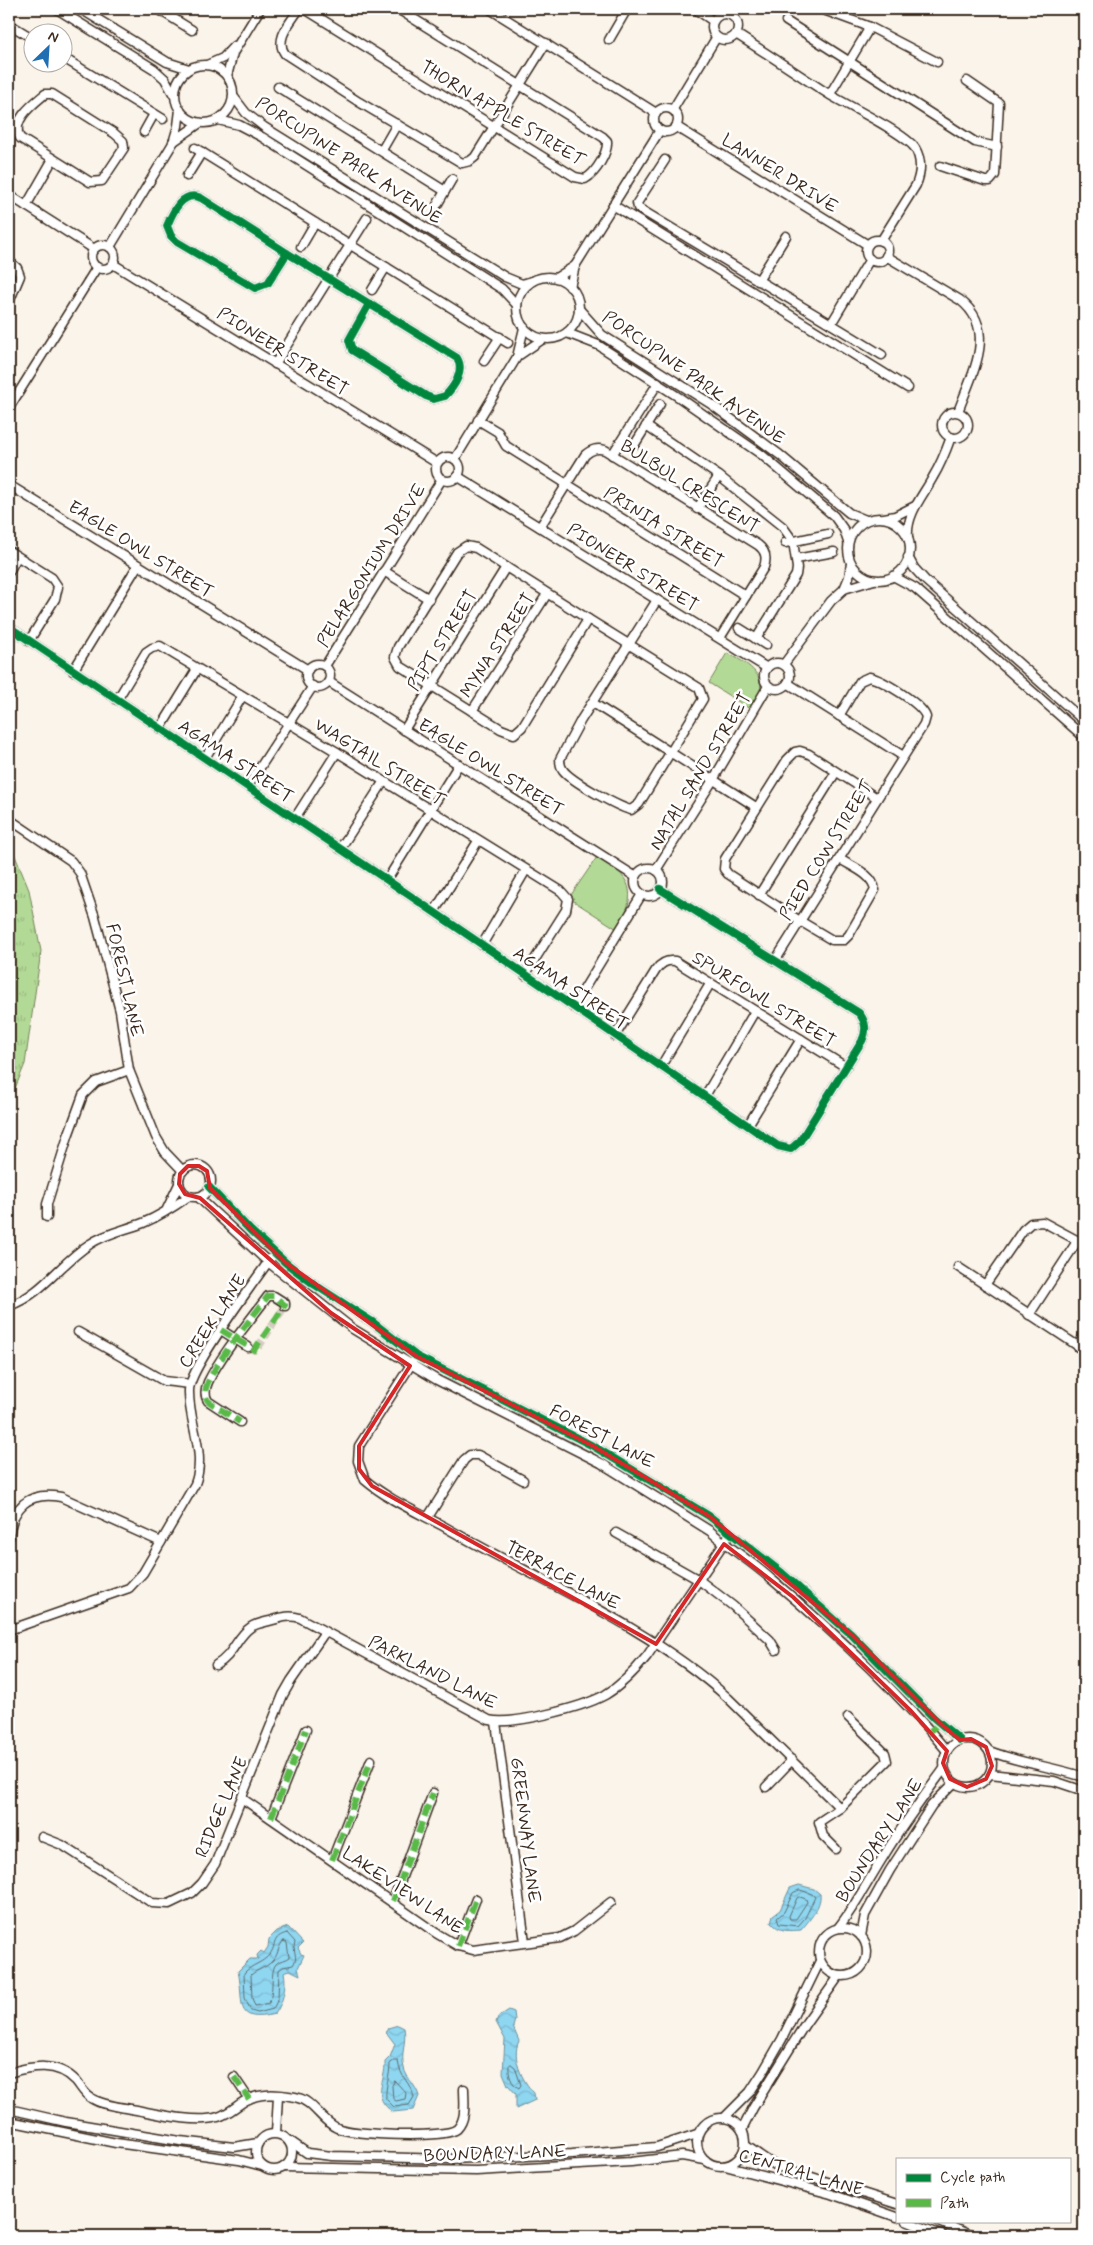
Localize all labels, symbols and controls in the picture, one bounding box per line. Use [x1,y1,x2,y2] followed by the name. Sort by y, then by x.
[22,22,72,72] north arrow
[45,27,61,47] text: N
[416,55,590,173] street label: THORN APPLE STREET
[251,91,446,230] street label: PORCUPINE PARK AVENUE
[717,128,842,219] street label: LANNER DRIVE
[212,302,353,402] street label: PIONEER STREET
[597,306,789,450] street label: PORCUPINE PARK AVENUE
[615,434,764,539] street label: BULBUL CRESCENT
[312,479,432,652] street label: PELARGONIUM DRIVE
[599,481,728,574] street label: PRINIA STREET
[63,495,218,604] street label: EAGLE OWL STREET
[562,518,703,618] street label: PIONEER STREET
[402,585,484,696] street label: PIPT STREET
[455,588,541,703] street label: MYNA STREET
[644,688,757,855] street label: NATAL SAND STREET
[309,713,450,813] street label: WAGTAIL STREET
[413,713,568,822] street label: EAGLE OWL STREET
[173,714,298,809] street label: AGAMA STREET
[774,775,880,925] street label: PIED COW STREET
[99,921,149,1039] street label: FOREST LANE
[508,941,633,1036] street label: AGAMA STREET
[687,946,840,1054] street label: SPURFOWL STREET
[174,1270,252,1373] street label: CREEK LANE
[545,1399,658,1475] street label: FOREST LANE
[501,1536,624,1616] street label: TERRACE LANE
[364,1630,501,1716] street label: PARKLAND LANE
[190,1753,254,1862] street label: RIDGE LANE
[504,1756,546,1904] street label: GREENWAY LANE
[831,1774,929,1907] street label: BOUNDARY LANE
[337,1841,468,1940] street label: LAKEVIEW LANE
[423,2139,567,2168] street label: BOUNDARY LANE
[736,2144,866,2202] street label: CENTRAL LANE
[896,2158,1070,2222] legend
[940,2168,1005,2188] text: Cycle path
[940,2194,969,2214] text: Path

